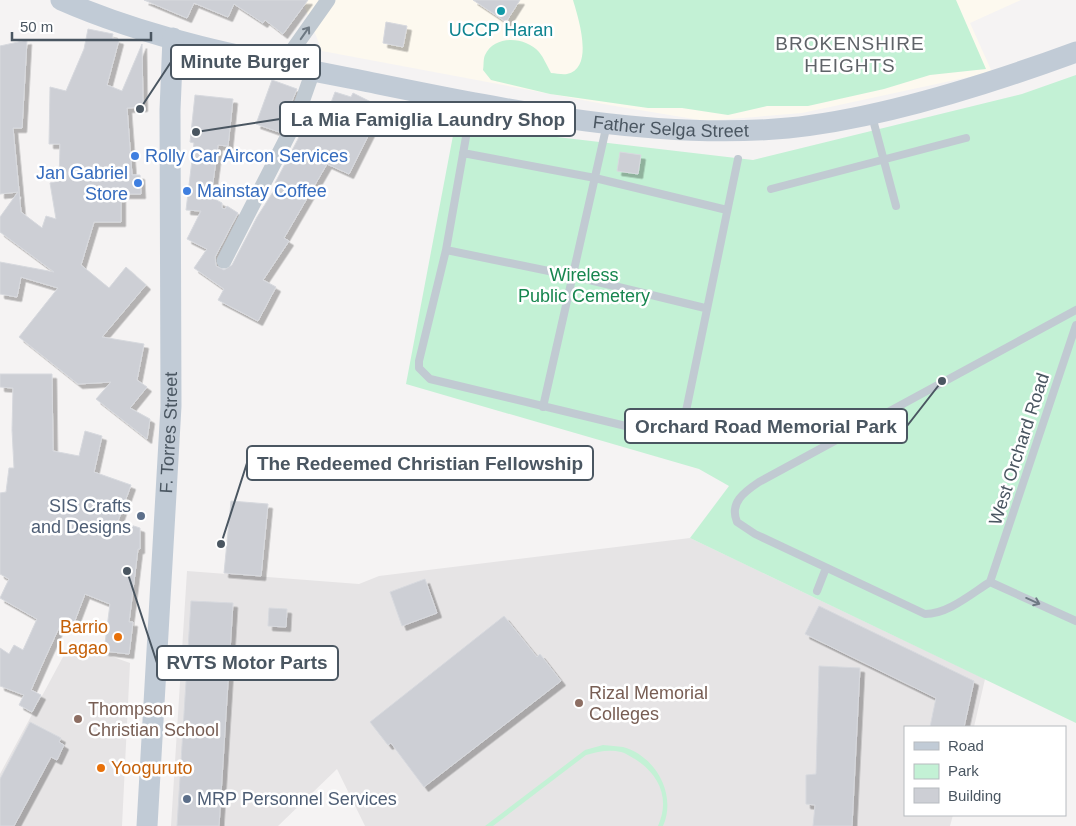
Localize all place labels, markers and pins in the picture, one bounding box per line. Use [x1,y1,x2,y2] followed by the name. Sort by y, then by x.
[495,5,507,17] marker: UCCP Haran
[449,20,553,40] place label: UCCP Haran
[171,45,320,79] callout: Minute Burger
[280,102,575,136] callout: La Mia Famiglia Laundry Shop
[145,146,348,166] place label: Rolly Car Aircon Services
[129,150,141,162] marker: Rolly Car Aircon Services
[36,163,128,204] place label: Jan Gabriel Store
[132,177,144,189] marker: Jan Gabriel Store
[197,181,327,201] place label: Mainstay Coffee
[181,185,193,197] marker: Mainstay Coffee
[625,409,907,443] callout: Orchard Road Memorial Park
[247,446,593,480] callout: The Redeemed Christian Fellowship
[31,496,131,537] place label: SIS Crafts and Designs
[135,510,147,522] marker: SIS Crafts and Designs
[58,617,108,658] place label: Barrio Lagao
[112,631,124,643] marker: Barrio Lagao
[157,646,338,680] callout: RVTS Motor Parts
[589,683,708,724] place label: Rizal Memorial Colleges
[573,697,585,709] marker: Rizal Memorial Colleges
[88,699,219,740] place label: Thompson Christian School
[72,713,84,725] marker: Thompson Christian School
[111,758,192,778] place label: Yooguruto
[95,762,107,774] marker: Yooguruto
[197,789,397,809] place label: MRP Personnel Services
[181,793,193,805] marker: MRP Personnel Services

